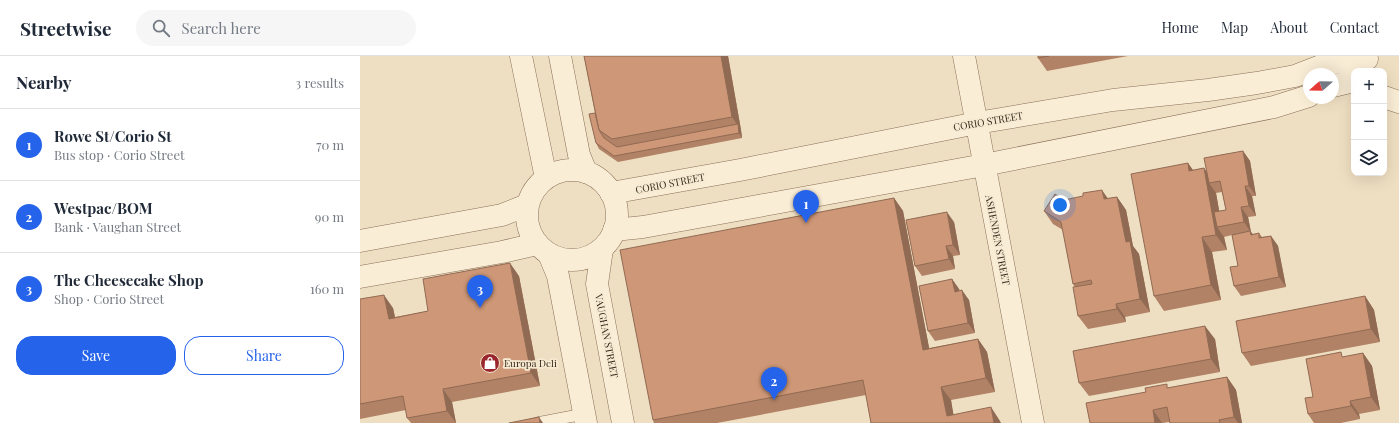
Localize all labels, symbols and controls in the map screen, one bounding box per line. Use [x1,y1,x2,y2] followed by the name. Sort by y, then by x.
[136,10,416,46] search box
[20,15,112,41] text: Streetwise
[150,17,172,39] icon: search
[182,18,261,38] text: Search here
[1161,18,1199,37] text: Home
[1221,18,1248,37] text: Map
[1270,18,1308,37] text: About
[1330,18,1379,37] text: Contact
[1303,68,1339,104] north arrow
[1351,68,1387,176] map controls
[1351,68,1387,104] button: +
[16,71,71,93] text: Nearby
[295,74,344,91] text: 3 results
[1351,104,1387,140] button: −
[952,108,1024,134] street label: CORIO STREET
[54,126,172,146] text: Rowe St/Corio St
[27,136,31,153] text: 1
[316,136,344,153] text: 70 m
[1351,140,1387,176] button: layers
[54,146,185,163] text: Bus stop · Corio Street
[634,169,706,197] street label: CORIO STREET
[793,190,819,223] pin: 1
[982,193,1014,286] street label: ASHENDEN STREET
[1050,195,1070,215] your location
[54,198,153,218] text: Westpac/BOM
[26,208,32,225] text: 2
[315,208,344,225] text: 90 m
[54,218,181,235] text: Bank · Vaughan Street
[54,270,203,290] text: The Cheesecake Shop
[467,275,493,308] pin: 3
[26,280,32,297] text: 3
[310,280,344,297] text: 160 m
[54,290,164,307] text: Shop · Corio Street
[592,292,622,379] street label: VAUGHAN STREET
[16,336,176,375] button: Save
[184,336,344,375] button: Share
[479,352,501,374] shop icon: Europa Deli
[504,356,557,370] place label: Europa Deli
[761,367,787,400] pin: 2

